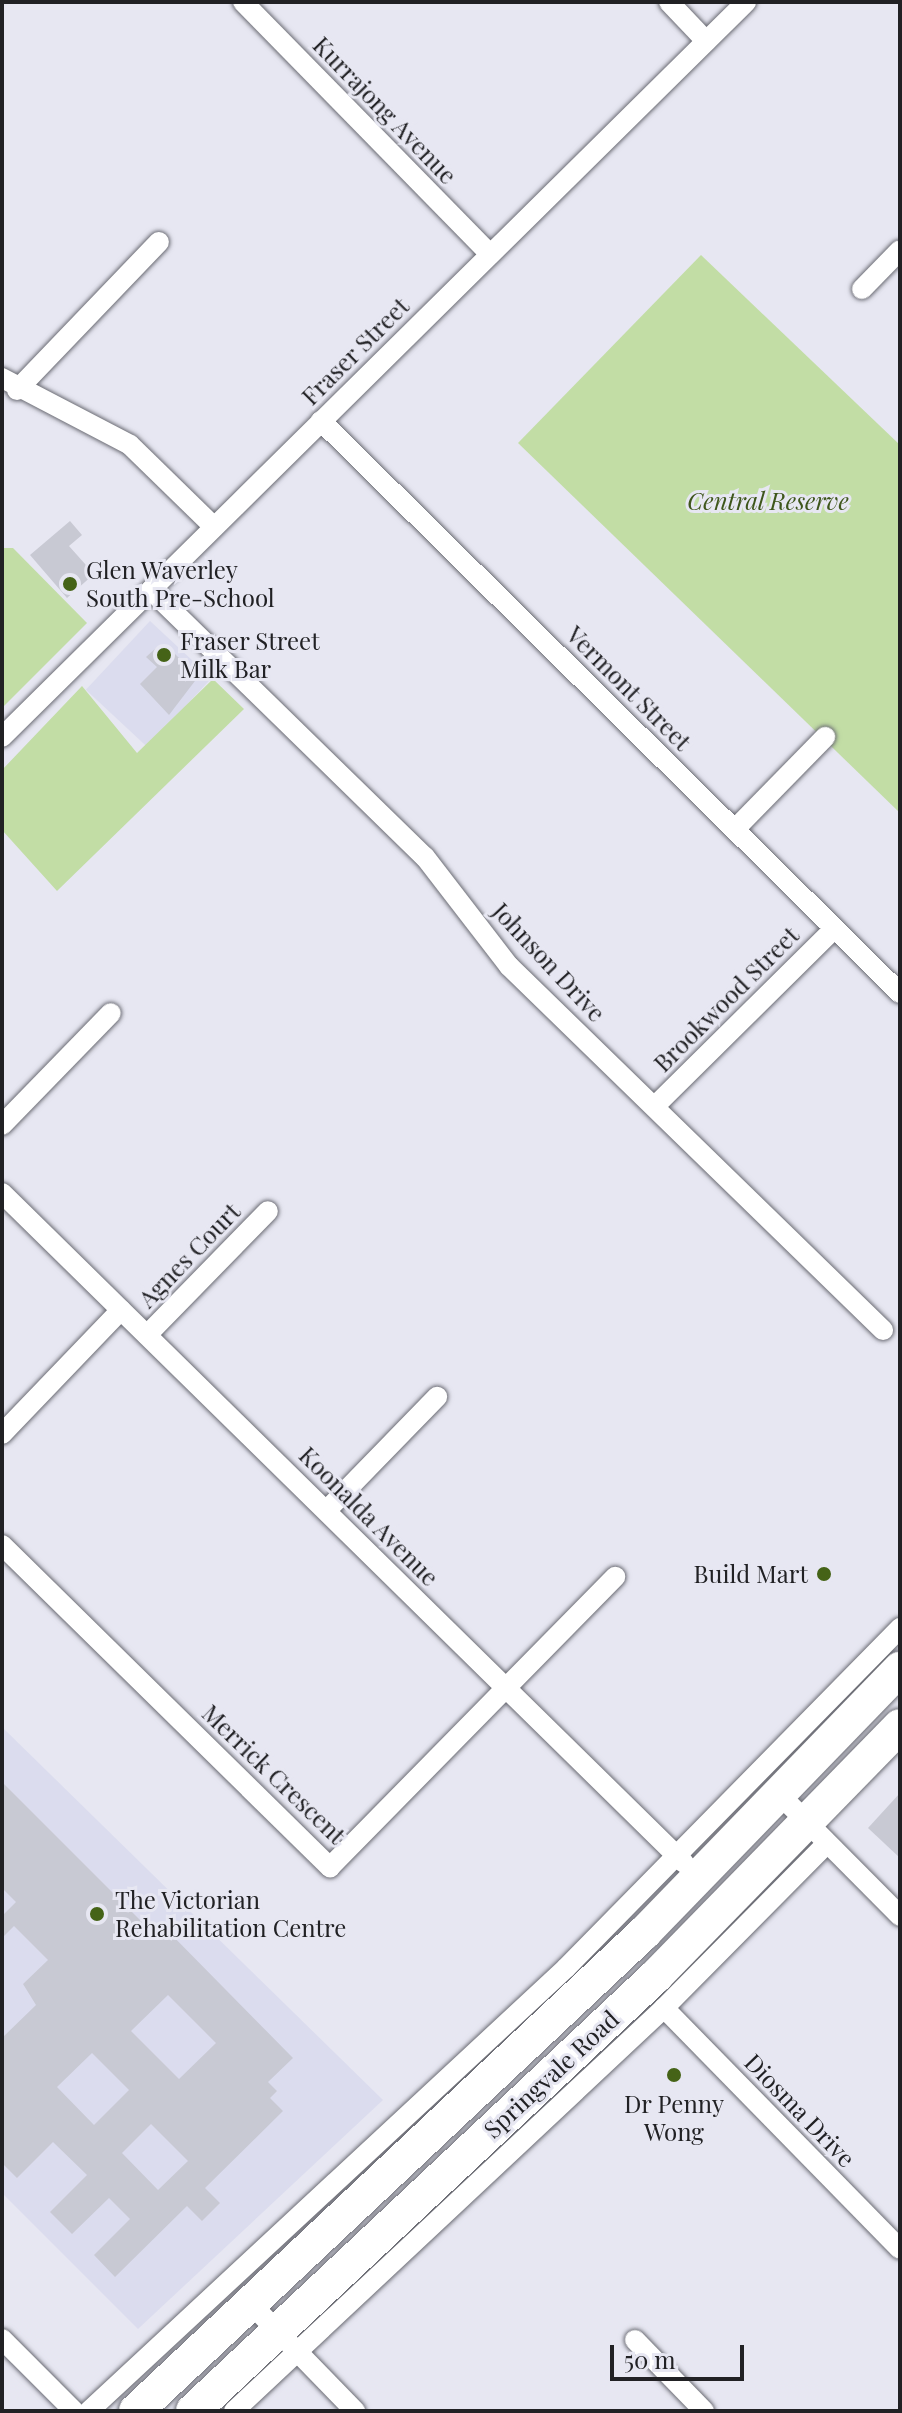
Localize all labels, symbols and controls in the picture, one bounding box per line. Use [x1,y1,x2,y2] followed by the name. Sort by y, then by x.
[307,30,463,190] street label: Kurrajong Avenue
[295,291,415,411] street label: Fraser Street
[687,487,849,515] park label: Central Reserve
[86,556,275,612] place label: Glen Waverley South Pre-School
[61,575,79,593] marker: Glen Waverley South Pre-School
[561,620,697,756] street label: Vermont Street
[180,627,320,683] place label: Fraser Street Milk Bar
[155,646,173,664] marker: Fraser Street Milk Bar
[487,897,611,1027] street label: Johnson Drive
[648,921,804,1077] street label: Brookwood Street
[132,1197,246,1313] street label: Agnes Court
[293,1440,445,1592] street label: Koonalda Avenue
[694,1560,808,1588] place label: Build Mart
[815,1565,833,1583] marker: Build Mart
[196,1698,352,1850] street label: Merrick Crescent
[115,1886,346,1942] place label: The Victorian Rehabilitation Centre
[86,1903,108,1925] marker: The Victorian Rehabilitation Centre
[478,2004,624,2144] street label: Springvale Road
[739,2047,861,2173] street label: Diosma Drive
[663,2064,685,2086] marker: Dr Penny Wong
[624,2090,724,2146] place label: Dr Penny Wong
[614,2329,748,2379] scale bar
[624,2343,676,2375] text: 50 m

